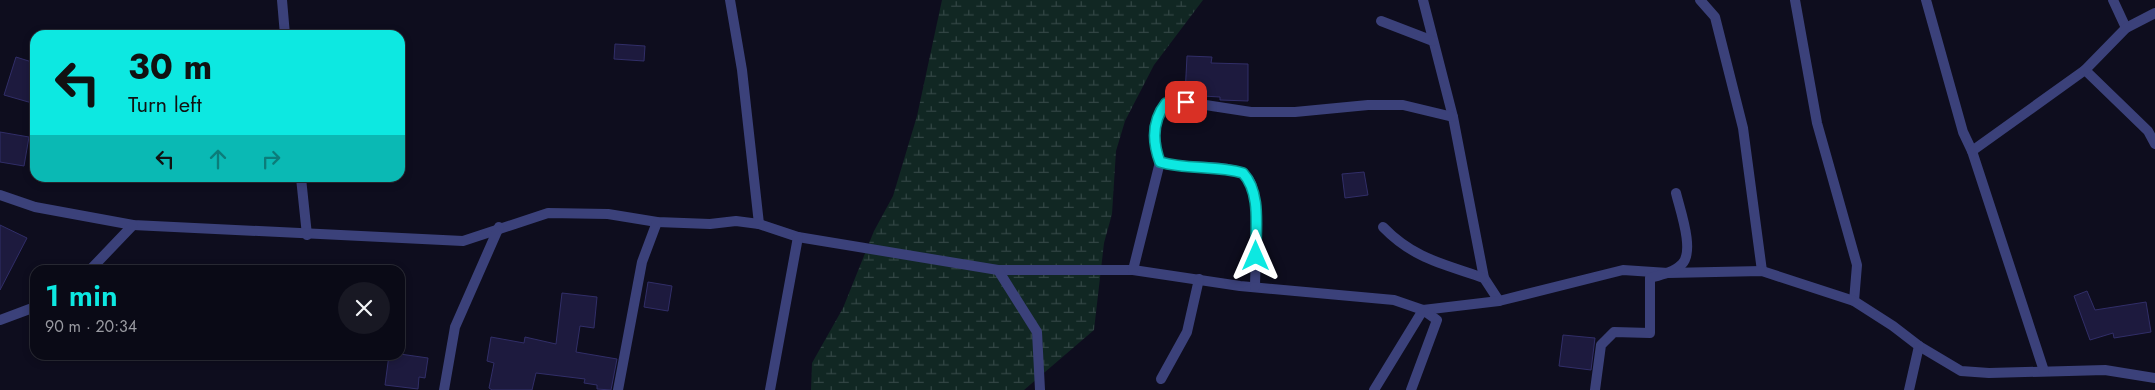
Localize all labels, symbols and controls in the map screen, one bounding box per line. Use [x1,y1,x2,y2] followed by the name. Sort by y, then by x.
[128,42,212,92] text: 30 m
[45,50,110,115] icon: left
[1165,81,1207,123] pin
[128,88,202,120] text: Turn left
[1172,88,1200,116] icon: arrive
[151,145,179,173] icon: left
[204,145,232,173] icon: ahead
[257,145,285,173] icon: right
[1229,229,1281,281] position arrow
[45,274,118,317] text: 1 min
[338,282,390,334] button: close
[45,315,137,338] text: 90 m · 20:34

